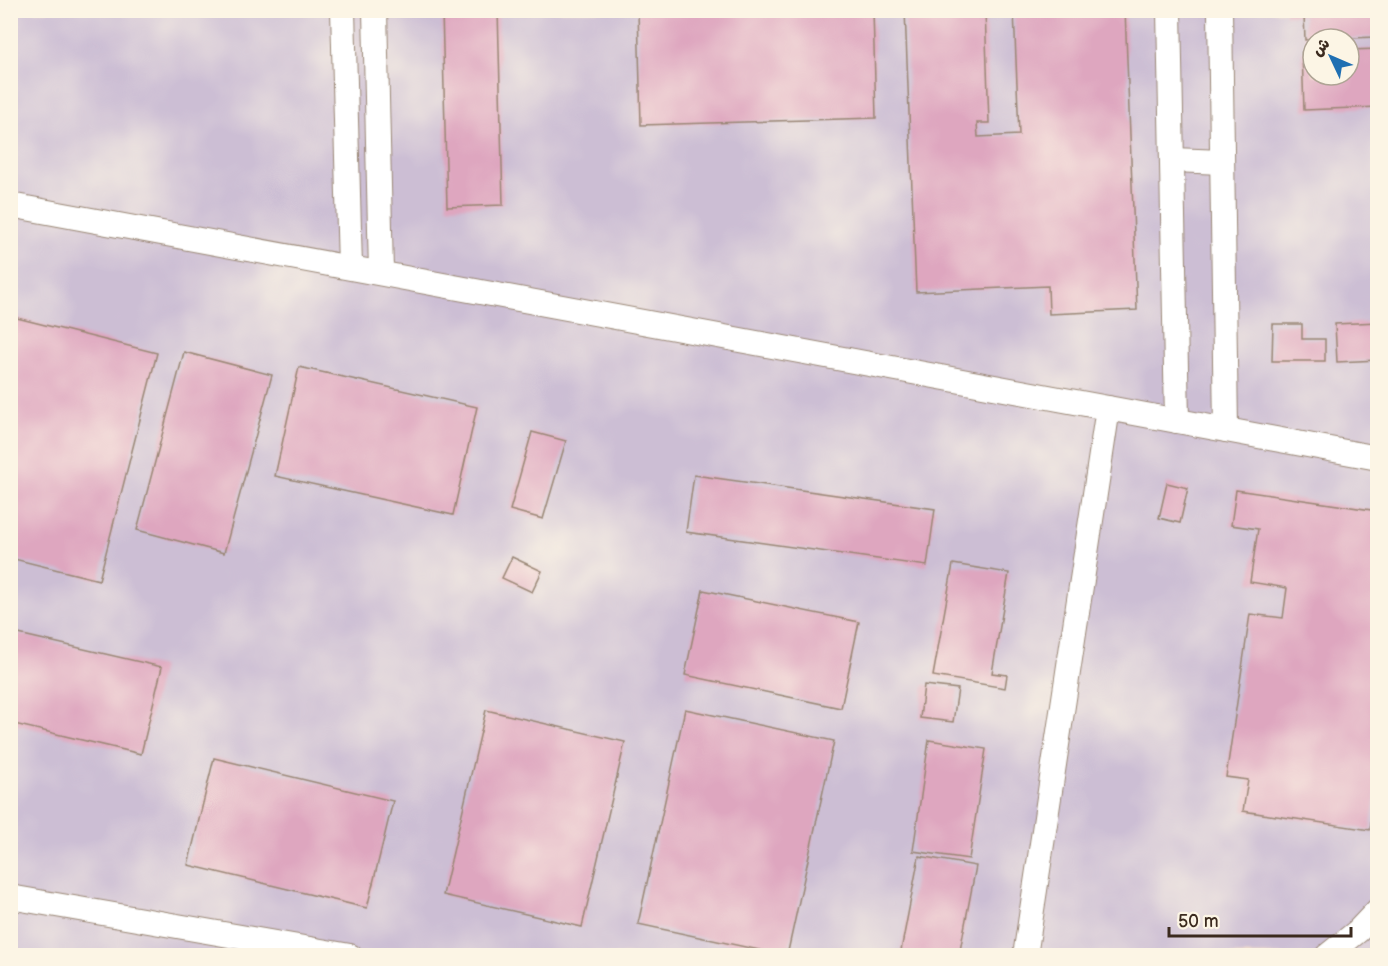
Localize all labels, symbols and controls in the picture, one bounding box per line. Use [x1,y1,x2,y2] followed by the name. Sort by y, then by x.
[1301,27,1361,87] north arrow
[1308,35,1334,61] text: ش
[1169,900,1350,938] scale bar
[1178,911,1219,932] text: 50 m

